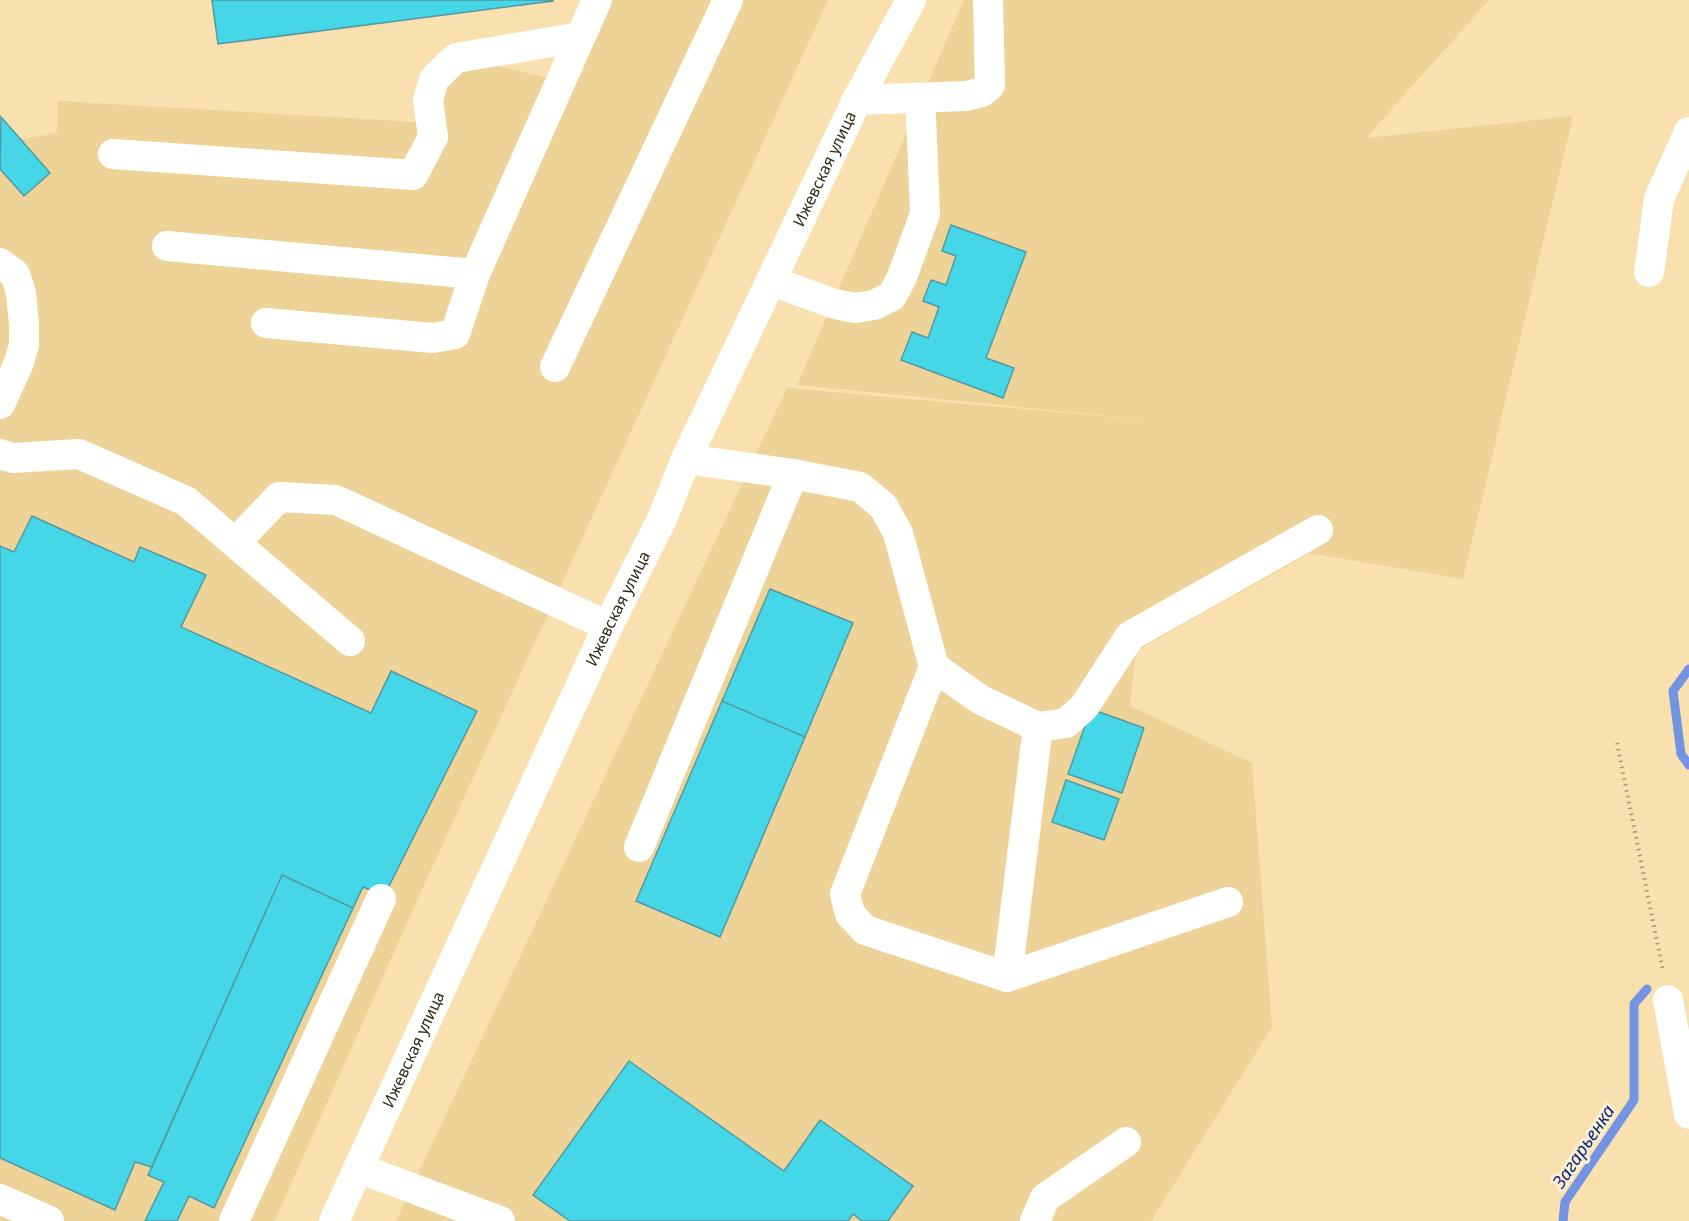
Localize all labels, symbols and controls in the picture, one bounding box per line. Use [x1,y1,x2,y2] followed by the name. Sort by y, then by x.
[787,107,861,230] street label: Ижевская улица
[580,547,655,670] street label: Ижевская улица
[377,988,449,1111] street label: Ижевская улица
[1546,1100,1620,1193] water label: Загарьенка

